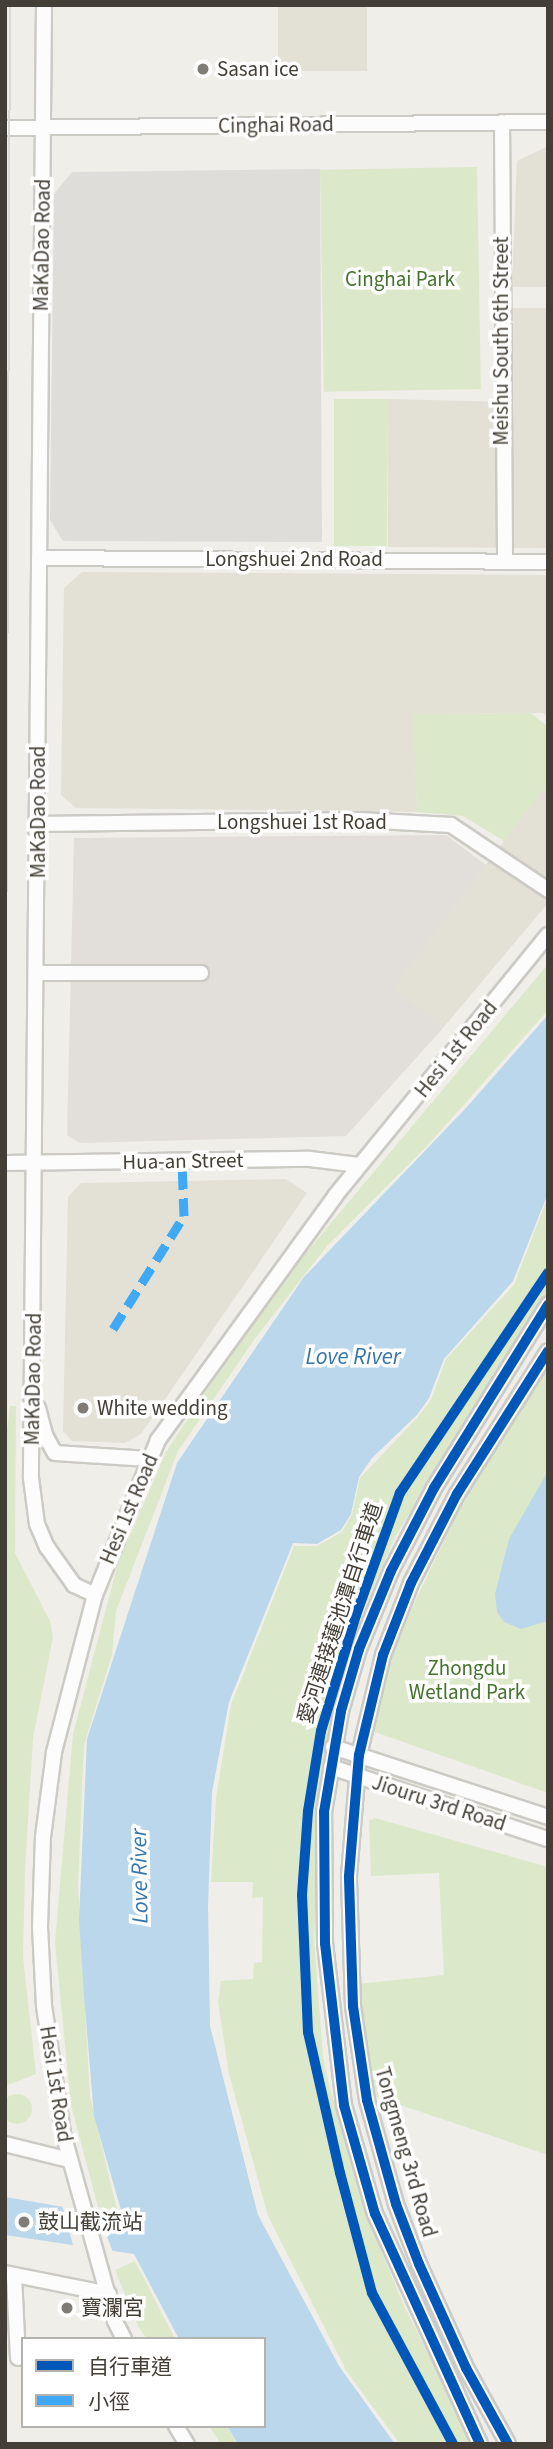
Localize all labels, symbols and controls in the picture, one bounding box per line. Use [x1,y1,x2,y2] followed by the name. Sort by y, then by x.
[217,56,299,82] place label: Sasan ice
[195,61,211,77] marker: Sasan ice
[218,111,334,139] street label: Cinghai Road
[28,178,56,312] street label: MaKaDao Road
[488,236,514,446] street label: Meishu South 6th Street
[345,266,455,292] park label: Cinghai Park
[205,546,383,572] street label: Longshuei 2nd Road
[25,746,51,878] street label: MaKaDao Road
[217,809,387,835] street label: Longshuei 1st Road
[409,995,503,1103] street label: Hesi 1st Road
[122,1147,244,1175] street label: Hua-an Street
[19,1312,47,1446] street label: MaKaDao Road
[305,1343,401,1371] water label: Love River
[97,1395,228,1421] place label: White wedding
[75,1400,91,1416] marker: White wedding
[94,1450,164,1568] street label: Hesi 1st Road
[292,1499,388,1727] street label: 愛河連接蓮池潭自行車道
[409,1655,525,1705] park label: Zhongdu Wetland Park
[369,1769,509,1837] street label: Jiouru 3rd Road
[125,1828,155,1924] water label: Love River
[34,2024,78,2144] street label: Hesi 1st Road
[370,2064,442,2240] street label: Tongmeng 3rd Road
[38,2209,143,2235] place label: 鼓山截流站
[16,2214,32,2230] marker: 鼓山截流站
[81,2295,144,2321] place label: 寶瀾宮
[59,2300,75,2316] marker: 寶瀾宮
[21,2337,266,2428] legend
[88,2352,172,2382] text: 自行車道
[88,2387,130,2417] text: 小徑

